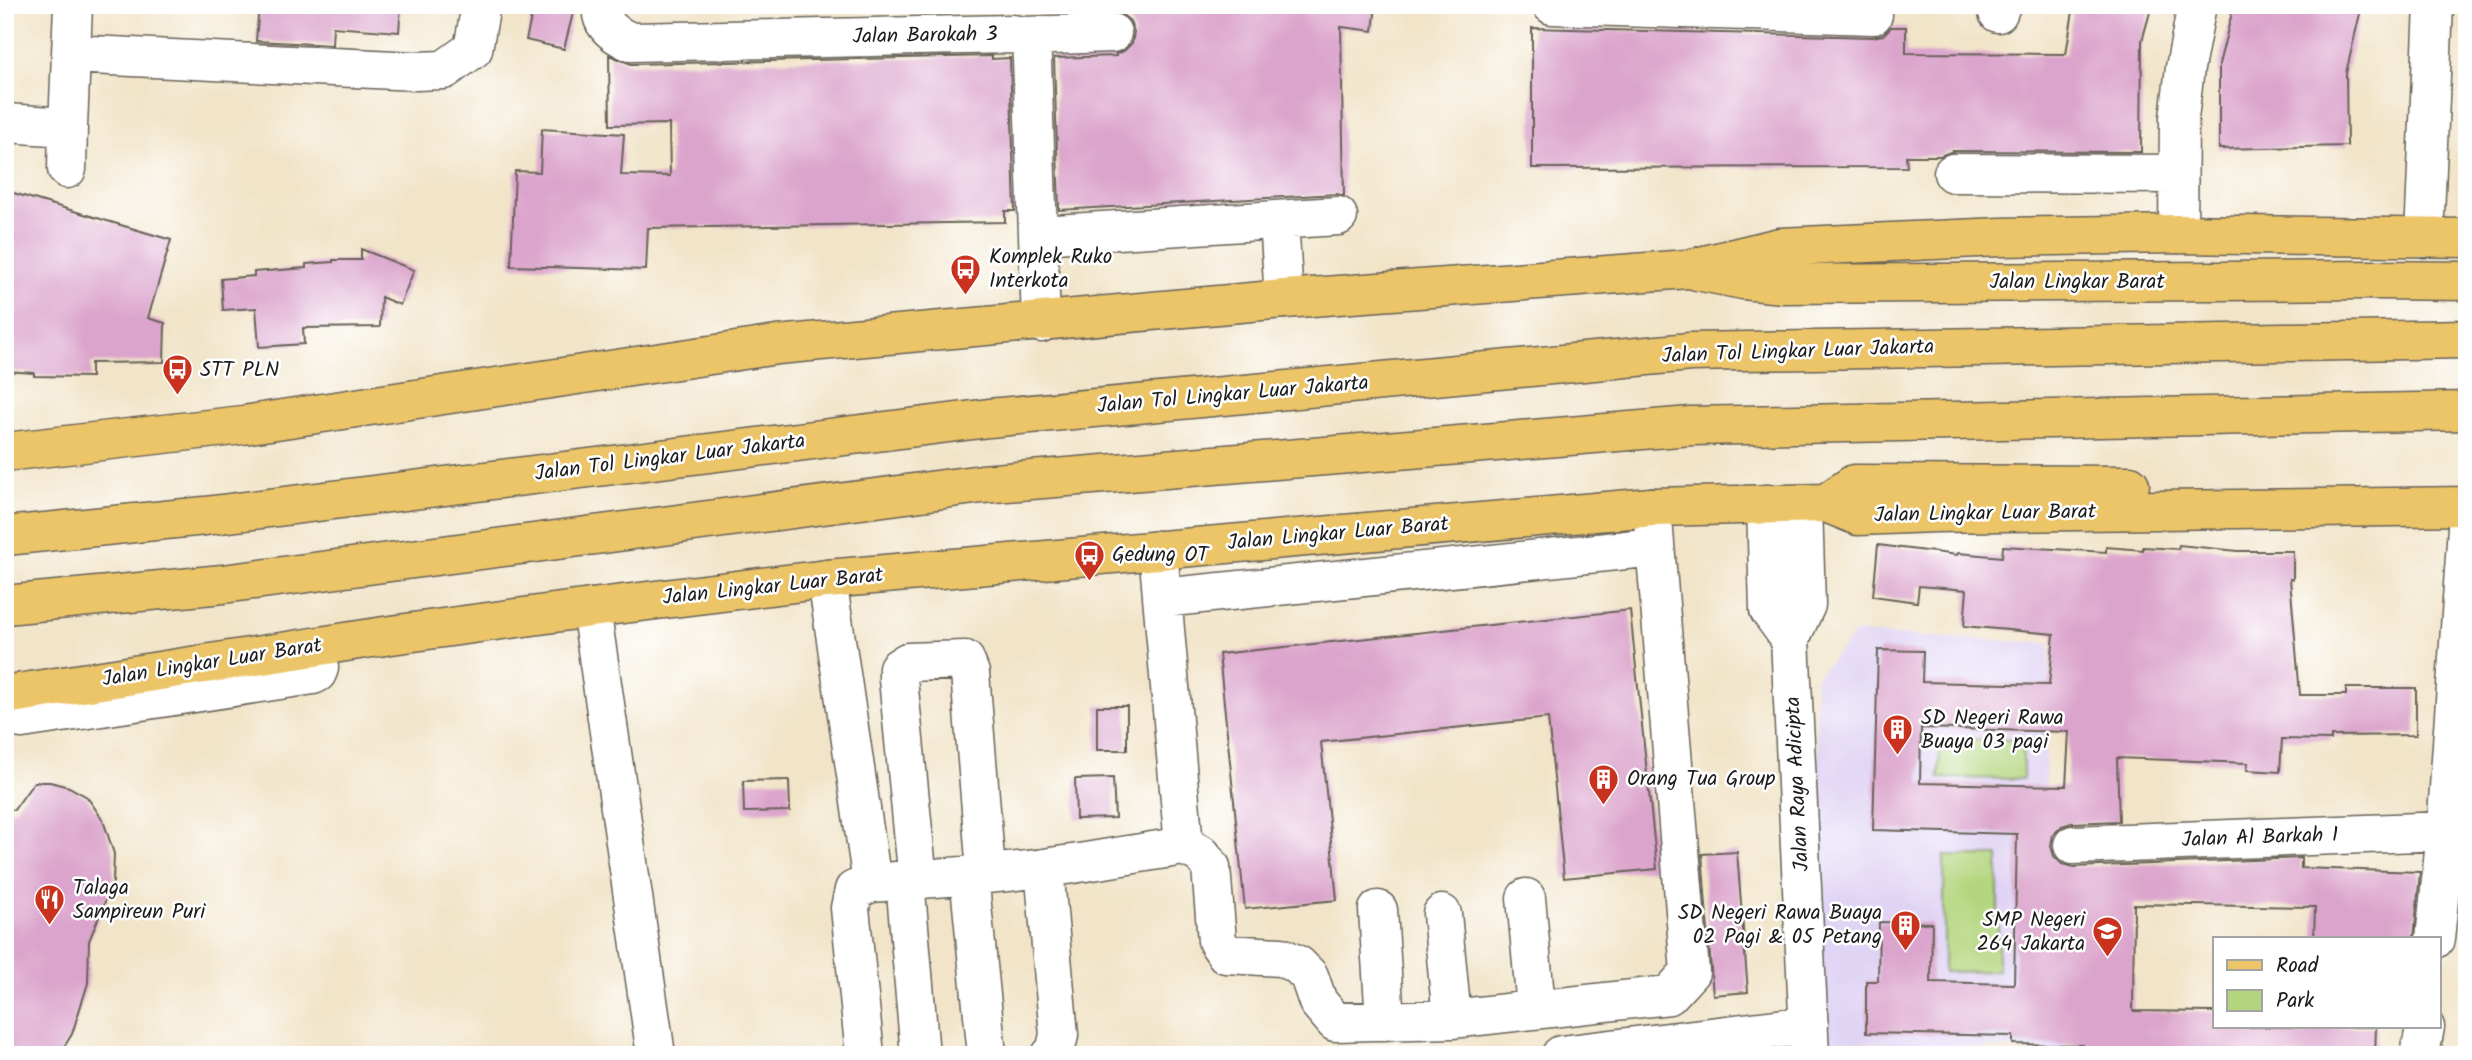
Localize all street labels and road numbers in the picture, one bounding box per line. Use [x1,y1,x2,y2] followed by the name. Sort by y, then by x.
[852,18,998,54] street label: Jalan Barokah 3
[1989,266,2165,299] street label: Jalan Lingkar Barat
[1661,331,1935,373] street label: Jalan Tol Lingkar Luar Jakarta
[1096,367,1370,423] street label: Jalan Tol Lingkar Luar Jakarta
[533,425,807,491] street label: Jalan Tol Lingkar Luar Jakarta
[1874,496,2097,532] street label: Jalan Lingkar Luar Barat
[1226,508,1451,560] street label: Jalan Lingkar Luar Barat
[661,559,886,615] street label: Jalan Lingkar Luar Barat
[100,629,325,697] street label: Jalan Lingkar Luar Barat
[1777,696,1819,872] street label: Jalan Raya Adicipta
[2181,819,2339,857] street label: Jalan Al Barkah 1

